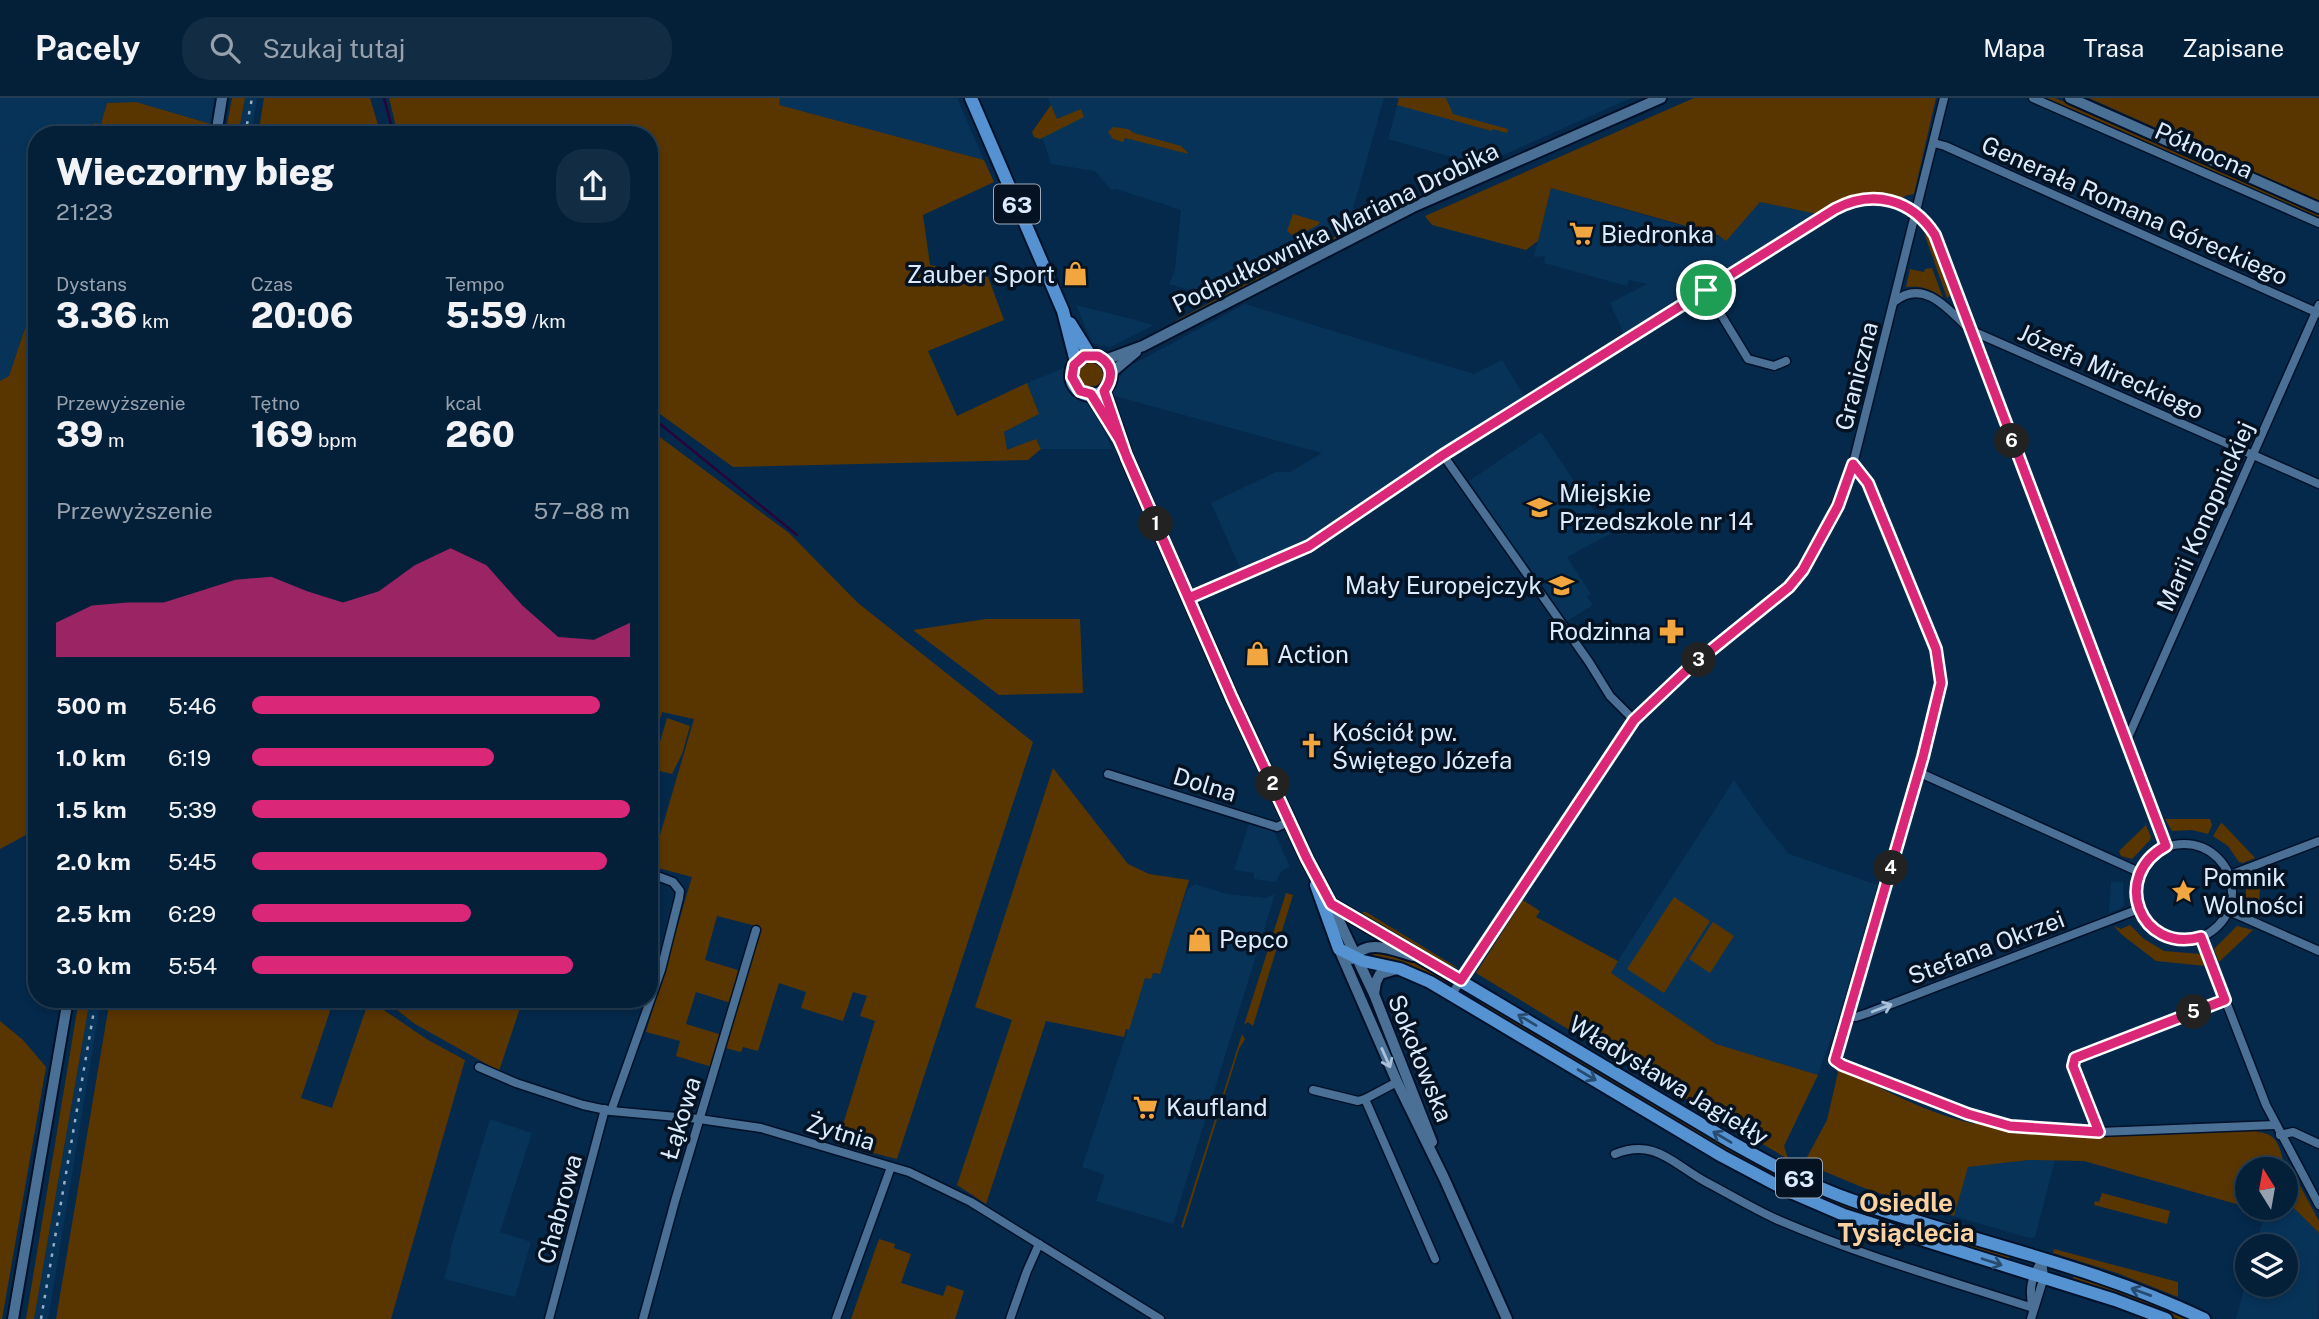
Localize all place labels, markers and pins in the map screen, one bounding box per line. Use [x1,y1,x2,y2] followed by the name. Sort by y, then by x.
[1567,220,1595,248] supermarket icon: Biedronka
[1601,220,1714,248] place label: Biedronka
[907,260,1055,288] place label: Zauber Sport
[1061,260,1089,288] shop icon: Zauber Sport
[1676,260,1736,320] pin
[1994,424,2030,458] pin: 6
[1559,479,1753,535] place label: Miejskie Przedszkole nr 14
[1525,493,1553,521] school or university icon: Miejskie Przedszkole nr 14
[1138,506,1174,542] pin: 1
[1345,571,1542,599] place label: Mały Europejczyk
[1548,571,1576,599] school or university icon: Mały Europejczyk
[1549,617,1651,645] place label: Rodzinna
[1657,617,1685,645] pharmacy icon: Rodzinna
[1243,640,1271,668] shop icon: Action
[1277,640,1349,668] place label: Action
[1682,642,1716,678] pin: 3
[1332,718,1512,774] place label: Kościół pw. Świętego Józefa
[1298,732,1326,760] church icon: Kościół pw. Świętego Józefa
[1256,766,1290,802] pin: 2
[1874,850,1909,886] pin: 4
[2203,863,2304,919] place label: Pomnik Wolności
[2169,877,2197,905] place icon: Pomnik Wolności
[1185,925,1213,953] shop icon: Pepco
[1219,925,1289,953] place label: Pepco
[2176,995,2212,1030] pin: 5
[1132,1093,1160,1121] supermarket icon: Kaufland
[1166,1093,1267,1121] place label: Kaufland

